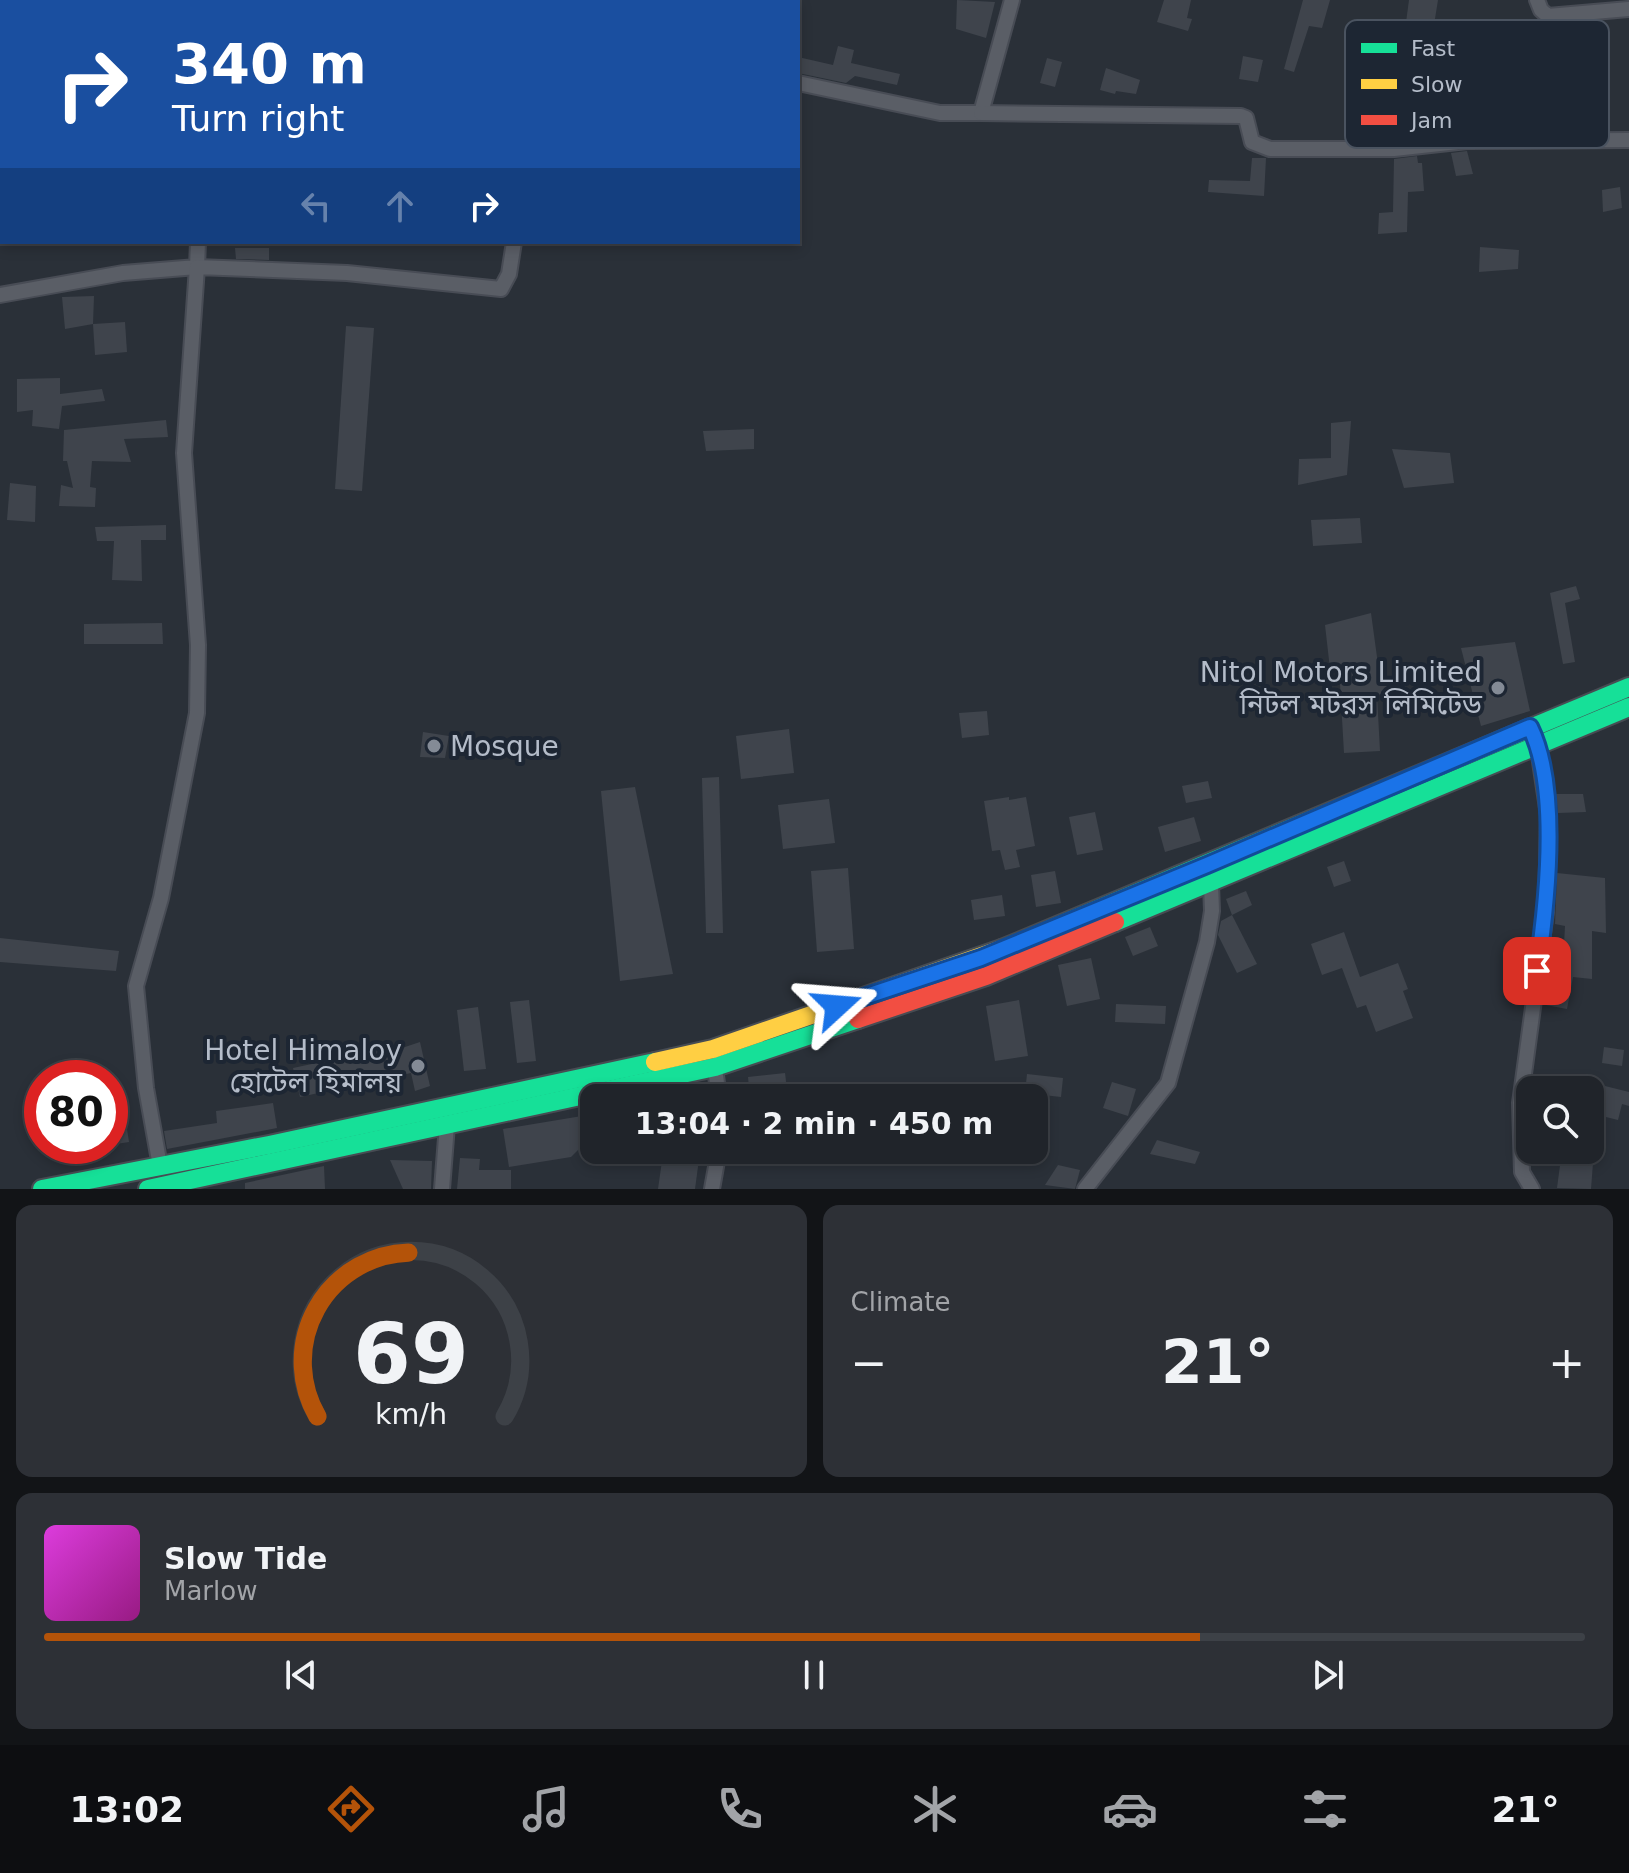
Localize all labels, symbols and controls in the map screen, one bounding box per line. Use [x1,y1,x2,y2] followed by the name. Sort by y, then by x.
[1345,20,1609,148] legend
[172,31,367,96] text: 340 m
[40,32,144,136] icon: right
[1411,36,1456,61] text: Fast
[1411,72,1463,97] text: Slow
[172,98,344,139] text: Turn right
[1409,108,1452,133] text: Jam
[294,184,338,228] icon: left
[378,184,422,228] icon: ahead
[462,184,506,228] icon: right
[1200,656,1483,721] place label: Nitol Motors Limited নিটল মটরস লিমিটেড
[1489,679,1507,697] marker: Nitol Motors Limited নিটল মটরস লিমিটেড
[450,730,559,763] place label: Mosque
[425,737,443,755] marker: Mosque
[1503,937,1571,1005] pin
[1515,949,1559,993] icon: arrive
[795,964,879,1048] position arrow
[204,1034,402,1099] place label: Hotel Himaloy হোটেল হিমালয়
[409,1057,427,1075] marker: Hotel Himaloy হোটেল হিমালয়
[24,1060,128,1164] speed limit sign: 80
[1516,1076,1604,1164] map controls
[1516,1076,1604,1164] button: search
[635,1106,993,1141] text: 13:04 · 2 min · 450 m
[851,1287,951,1317] text: Climate
[353,1306,469,1403] text: 69
[1161,1327,1275,1397] text: 21°
[851,1337,887,1388] text: −
[1548,1337,1585,1388] text: +
[375,1397,447,1431] text: km/h
[164,1541,327,1576] text: Slow Tide
[164,1576,257,1606] text: Marlow
[279,1653,323,1697] icon: previous
[792,1653,836,1697] icon: pause
[1306,1653,1350,1697] icon: next
[323,1781,379,1837] icon: directions
[518,1781,574,1837] icon: music
[712,1781,768,1837] icon: phone
[907,1781,963,1837] icon: climate
[1102,1781,1158,1837] icon: car
[1297,1781,1353,1837] icon: filters
[69,1789,184,1830] text: 13:02
[1491,1789,1560,1830] text: 21°

